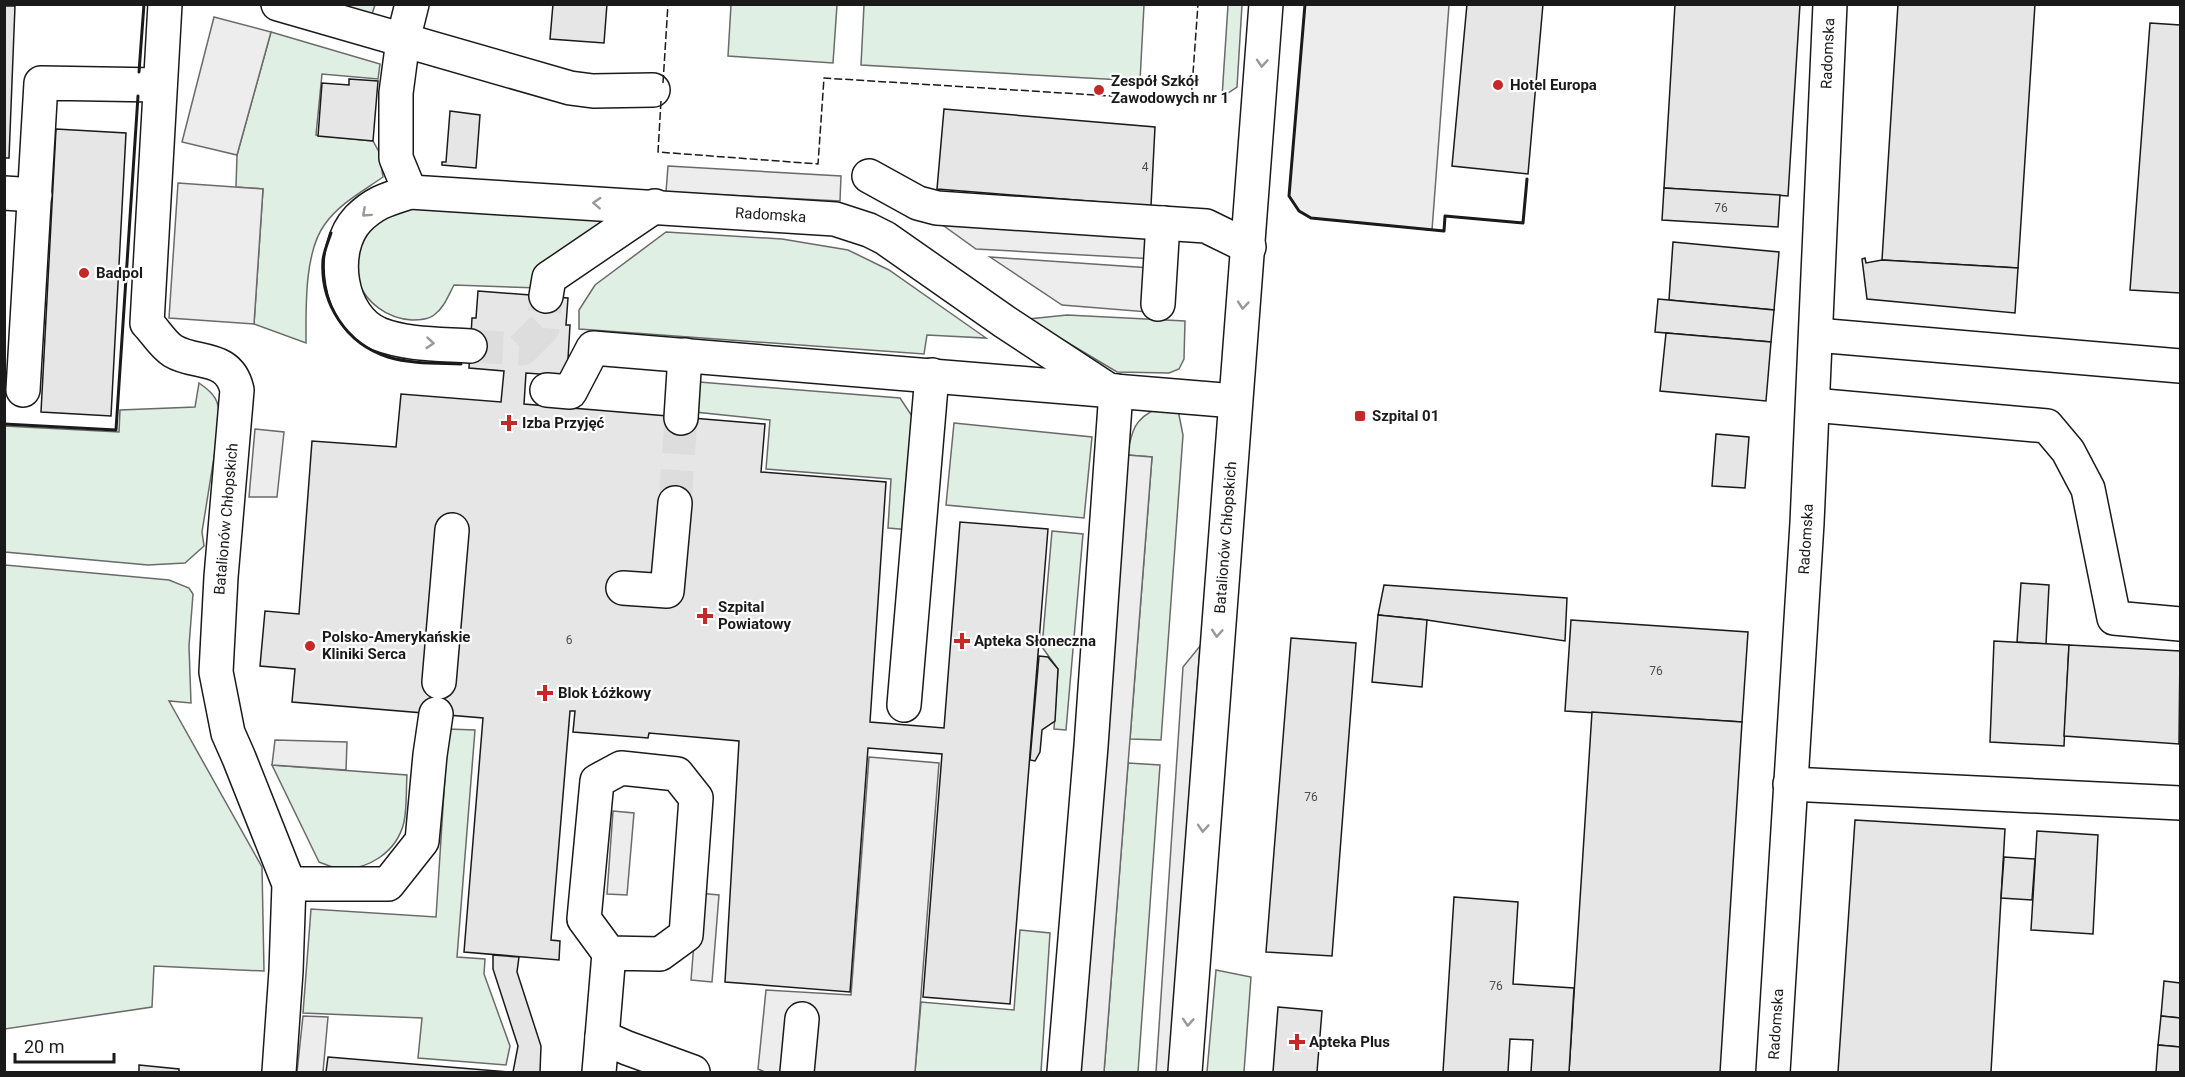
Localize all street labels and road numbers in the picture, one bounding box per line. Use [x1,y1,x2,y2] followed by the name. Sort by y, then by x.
[1817,18,1838,89] street label: Radomska
[735,204,807,226] street label: Radomska
[210,442,242,596] street label: Batalionów Chłopskich
[1211,461,1240,614] street label: Batalionów Chłopskich
[1795,503,1817,575] street label: Radomska
[1765,988,1787,1060] street label: Radomska

